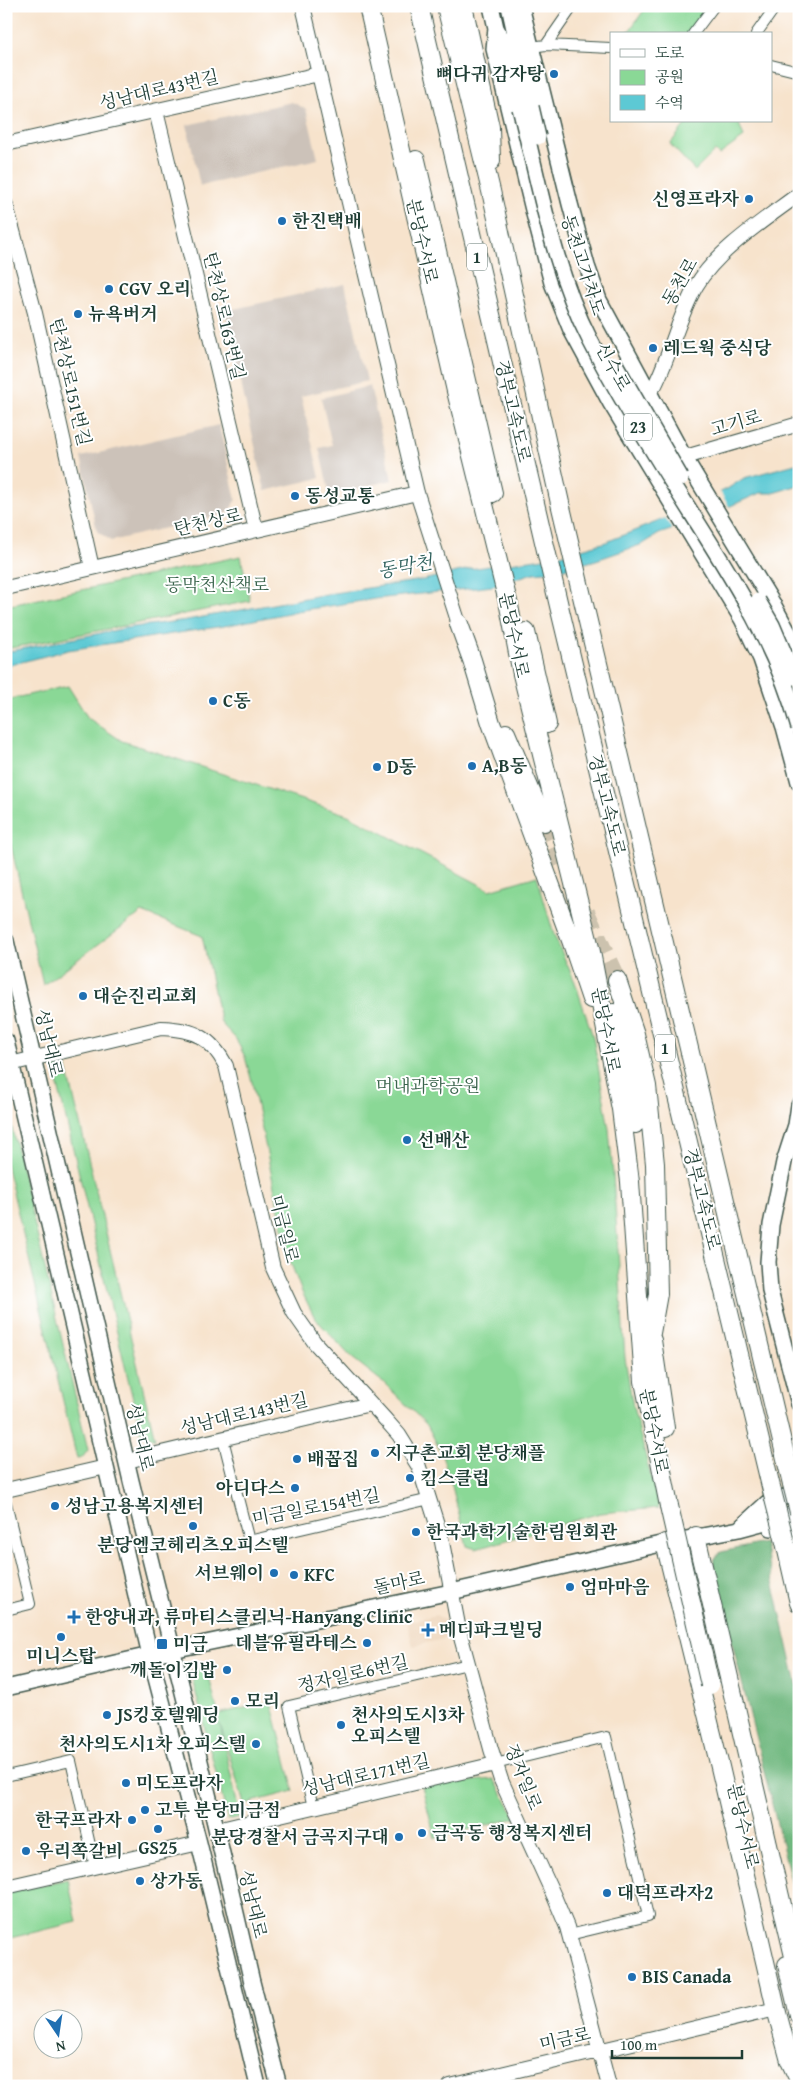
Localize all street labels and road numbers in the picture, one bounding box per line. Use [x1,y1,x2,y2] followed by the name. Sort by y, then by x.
[97,63,221,116] street label: 성남대로43번길
[400,195,445,286] street label: 분당수서로
[555,211,612,319] street label: 동천고가차도
[467,243,487,270] road number: 1
[197,249,252,382] street label: 탄천상로163번길
[655,252,704,311] street label: 동천로
[43,315,98,448] street label: 탄천상로151번길
[589,337,638,396] street label: 신수로
[489,357,538,465] street label: 경부고속도로
[707,402,765,443] street label: 고기로
[624,414,652,441] road number: 23
[171,501,245,542] street label: 탄천상로
[492,590,537,680] street label: 분당수서로
[582,751,633,859] street label: 경부고속도로
[585,985,628,1075] street label: 분당수서로
[29,1006,70,1080] street label: 성남대로
[655,1034,675,1062] road number: 1
[677,1145,728,1253] street label: 경부고속도로
[263,1192,306,1266] street label: 미금일로
[177,1386,310,1441] street label: 성남대로143번길
[633,1386,676,1476] street label: 분당수서로
[120,1400,161,1474] street label: 성남대로
[249,1481,382,1532] street label: 미금일로154번길
[371,1564,427,1601] street label: 돌마로
[295,1648,411,1699] street label: 정자일로6번길
[498,1740,549,1814] street label: 정자일로
[299,1747,432,1802] street label: 성남대로171번길
[721,1780,766,1871] street label: 분당수서로
[233,1867,274,1941] street label: 성남대로
[536,2019,593,2058] street label: 미금로

